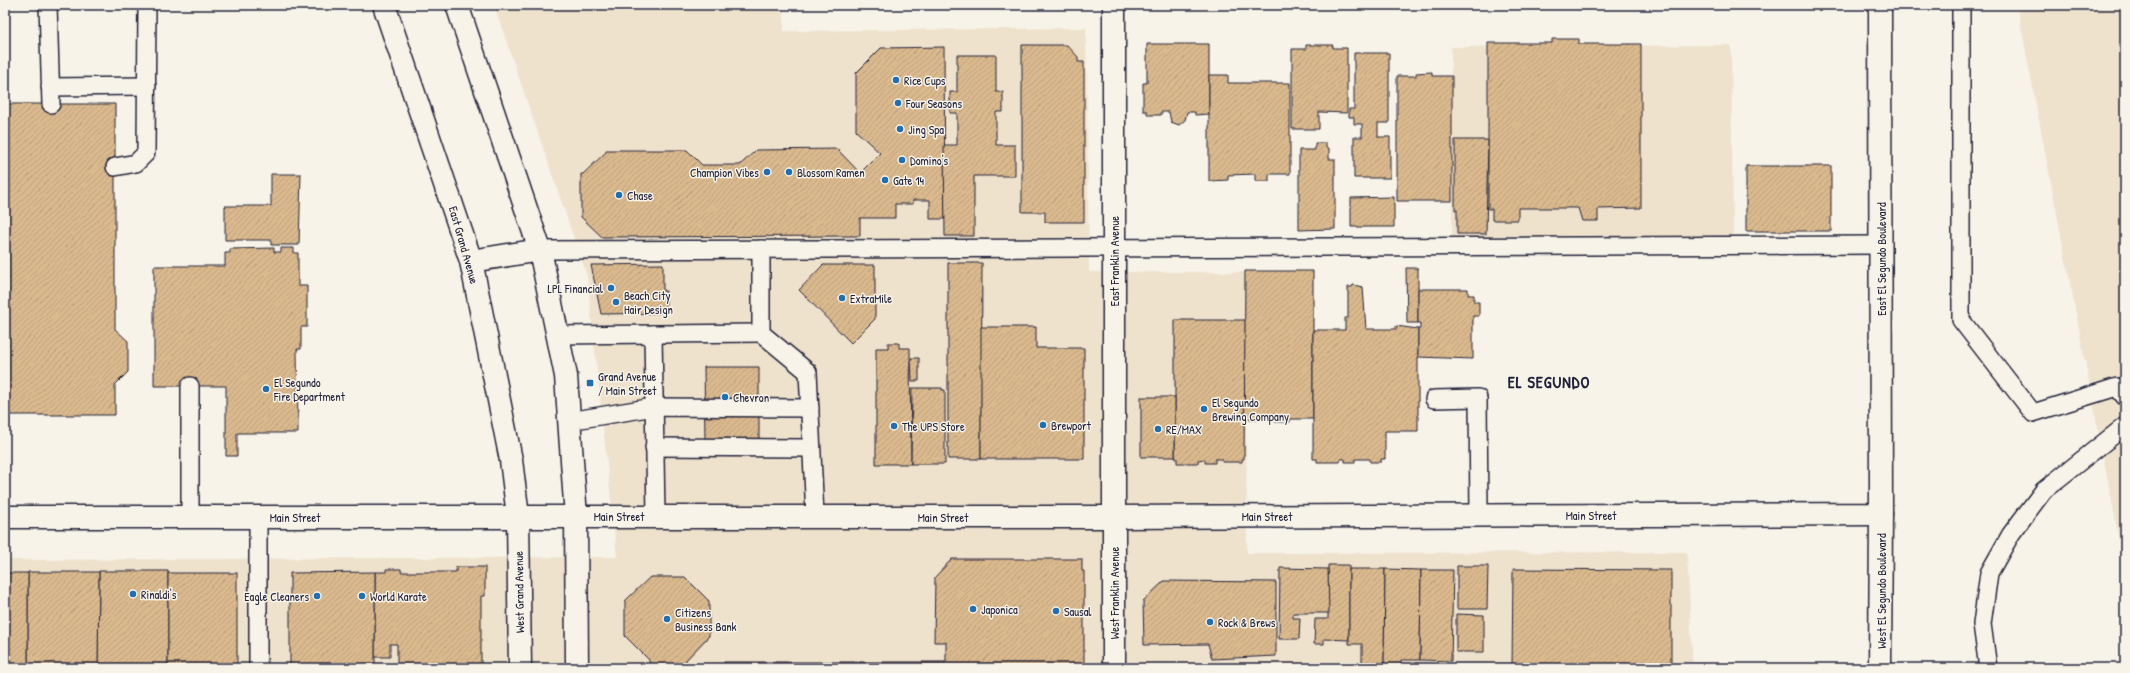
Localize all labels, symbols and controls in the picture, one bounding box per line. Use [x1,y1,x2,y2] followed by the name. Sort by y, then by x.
[904,72,946,89] place label: Rice Cups
[891,75,901,85] marker: Rice Cups
[905,95,962,112] place label: Four Seasons
[893,98,903,108] marker: Four Seasons
[908,121,944,138] place label: Jing Spa
[895,124,905,134] marker: Jing Spa
[910,152,949,169] place label: Domino's
[897,155,907,165] marker: Domino's
[690,164,759,181] place label: Champion Vibes
[797,164,865,181] place label: Blossom Ramen
[762,167,772,177] marker: Champion Vibes
[784,167,794,177] marker: Blossom Ramen
[893,172,924,189] place label: Gate 14
[880,175,890,185] marker: Gate 14
[627,187,653,204] place label: Chase
[614,190,624,200] marker: Chase
[1873,202,1890,316] street label: East El Segundo Boulevard
[445,204,483,286] street label: East Grand Avenue
[1106,216,1123,306] street label: East Franklin Avenue
[548,280,604,297] place label: LPL Financial
[606,283,616,293] marker: LPL Financial
[624,287,673,318] place label: Beach City Hair Design
[850,290,892,307] place label: ExtraMile
[837,293,847,303] marker: ExtraMile
[611,297,621,307] marker: Beach City Hair Design
[598,368,657,399] place label: Grand Avenue / Main Street
[1508,371,1590,393] district label: EL SEGUNDO
[273,374,346,405] place label: El Segundo Fire Department
[585,378,595,388] marker: Grand Avenue / Main Street
[261,384,271,394] marker: El Segundo Fire Department
[733,389,769,406] place label: Chevron
[720,392,730,402] marker: Chevron
[1212,394,1289,425] place label: El Segundo Brewing Company
[1199,404,1209,414] marker: El Segundo Brewing Company
[1051,417,1092,434] place label: Brewport
[902,418,965,435] place label: The UPS Store
[1038,420,1048,430] marker: Brewport
[889,421,899,431] marker: The UPS Store
[1166,421,1202,438] place label: RE/MAX
[1153,424,1163,434] marker: RE/MAX
[1566,507,1617,524] street label: Main Street
[594,508,645,525] street label: Main Street
[1242,508,1293,525] street label: Main Street
[270,509,321,526] street label: Main Street
[918,509,969,526] street label: Main Street
[1873,533,1890,649] street label: West El Segundo Boulevard
[1106,547,1123,639] street label: West Franklin Avenue
[510,551,528,633] street label: West Grand Avenue
[141,586,177,603] place label: Rinaldi's
[244,588,309,605] place label: Eagle Cleaners
[370,588,427,605] place label: World Karate
[128,589,138,599] marker: Rinaldi's
[312,591,322,601] marker: Eagle Cleaners
[357,591,367,601] marker: World Karate
[981,601,1018,618] place label: Japonica
[1064,603,1092,620] place label: Sausal
[675,604,737,635] place label: Citizens Business Bank
[968,604,978,614] marker: Japonica
[1051,606,1061,616] marker: Sausal
[662,614,672,624] marker: Citizens Business Bank
[1218,614,1276,631] place label: Rock & Brews
[1205,617,1215,627] marker: Rock & Brews

